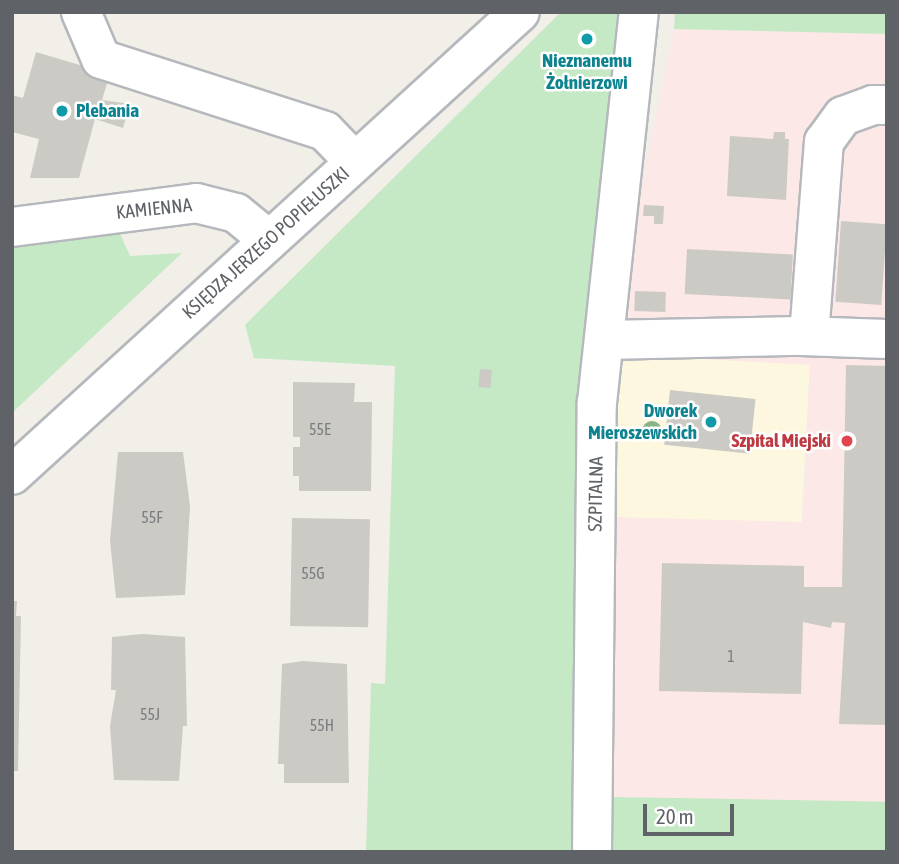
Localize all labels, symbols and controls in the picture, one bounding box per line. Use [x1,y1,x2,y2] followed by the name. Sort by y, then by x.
[579,31,595,47] marker: Nieznanemu Żołnierzowi
[542,50,632,94] place label: Nieznanemu Żołnierzowi
[76,100,139,122] place label: Plebania
[54,103,70,119] marker: Plebania
[178,162,354,324] street label: KSIĘDZA JERZEGO POPIEŁUSZKI
[115,194,193,224] street label: KAMIENNA
[588,400,697,444] place label: Dworek Mieroszewskich
[703,414,719,430] marker: Dworek Mieroszewskich
[309,419,331,439] house number: 55E
[731,430,831,452] place label: Szpital Miejski
[837,431,857,451] marker: Szpital Miejski
[584,456,608,532] street label: SZPITALNA
[141,507,163,527] house number: 55F
[301,563,325,583] house number: 55G
[727,646,735,666] house number: 1
[140,704,160,724] house number: 55J
[310,715,334,735] house number: 55H
[647,790,738,834] scale bar
[656,804,694,828] text: 20 m

